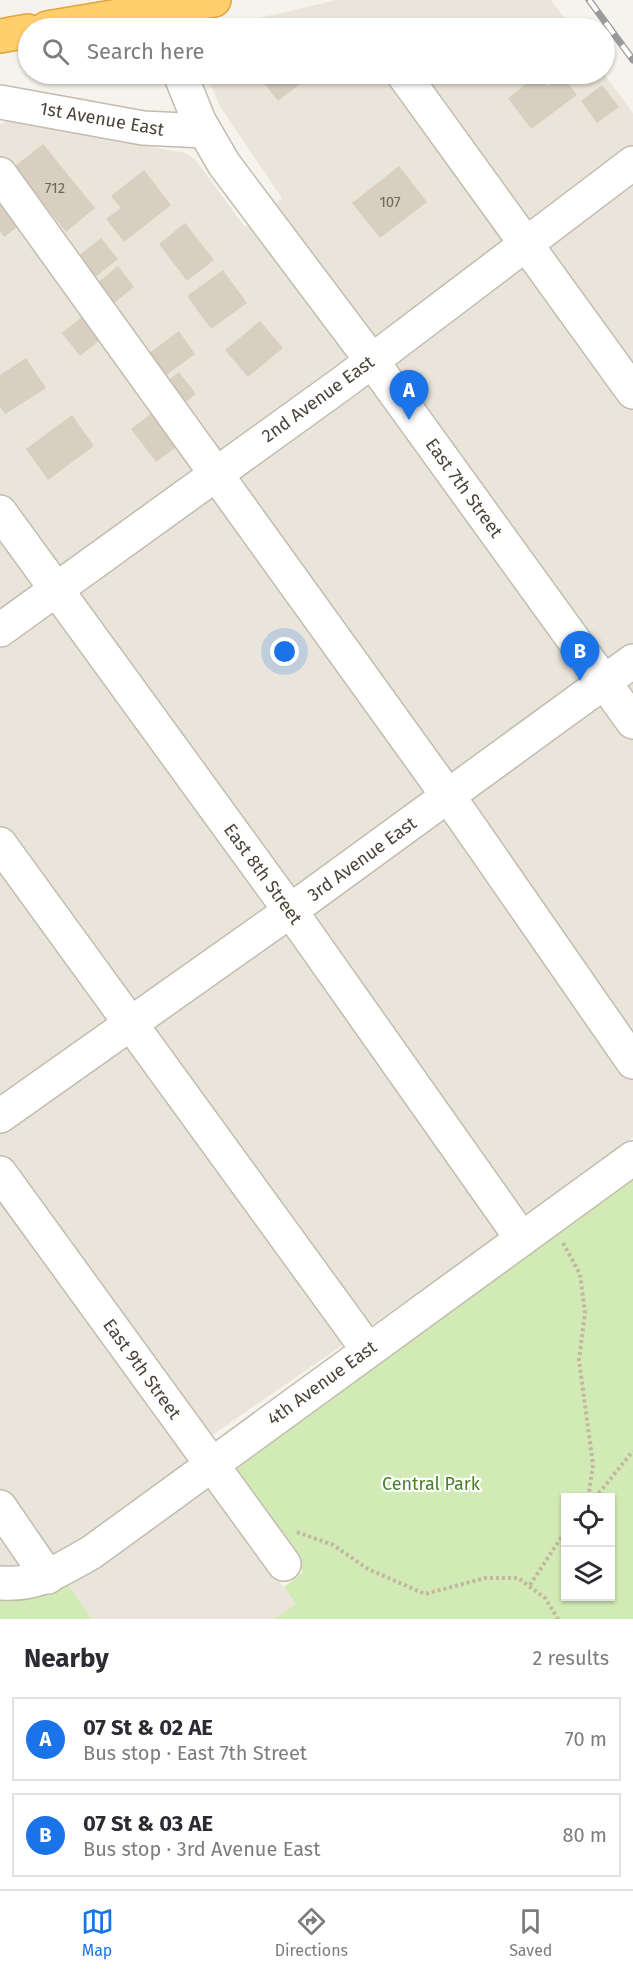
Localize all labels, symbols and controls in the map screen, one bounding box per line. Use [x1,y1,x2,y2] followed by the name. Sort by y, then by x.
[18,18,615,84] search box
[39,35,72,68] icon: search
[87,38,205,65] text: Search here
[38,97,166,141] street label: 1st Avenue East
[45,179,65,197] house number: 712
[379,193,401,211] house number: 107
[258,351,379,447] street label: 2nd Avenue East
[390,370,428,420] pin: A
[421,434,508,542] street label: East 7th Street
[560,632,600,681] pin: B
[270,637,299,666] your location
[303,812,421,906] street label: 3rd Avenue East
[219,819,307,929] street label: East 8th Street
[98,1314,186,1424] street label: East 9th Street
[263,1336,381,1430] street label: 4th Avenue East
[382,1473,481,1495] park label: Central Park
[561,1493,615,1601] map controls
[561,1493,615,1547] button: locate
[561,1547,615,1601] button: layers
[24,1643,109,1674] text: Nearby
[532,1646,609,1670] text: 2 results
[83,1714,213,1741] text: 07 St & 02 AE
[40,1727,51,1751] text: A
[565,1727,607,1751] text: 70 m
[83,1741,307,1765] text: Bus stop · East 7th Street
[83,1810,213,1837] text: 07 St & 03 AE
[39,1823,52,1847] text: B
[562,1823,607,1847] text: 80 m
[83,1837,320,1861] text: Bus stop · 3rd Avenue East
[81,1905,114,1960] tab: Map
[275,1905,348,1960] tab: Directions
[509,1905,552,1960] tab: Saved

